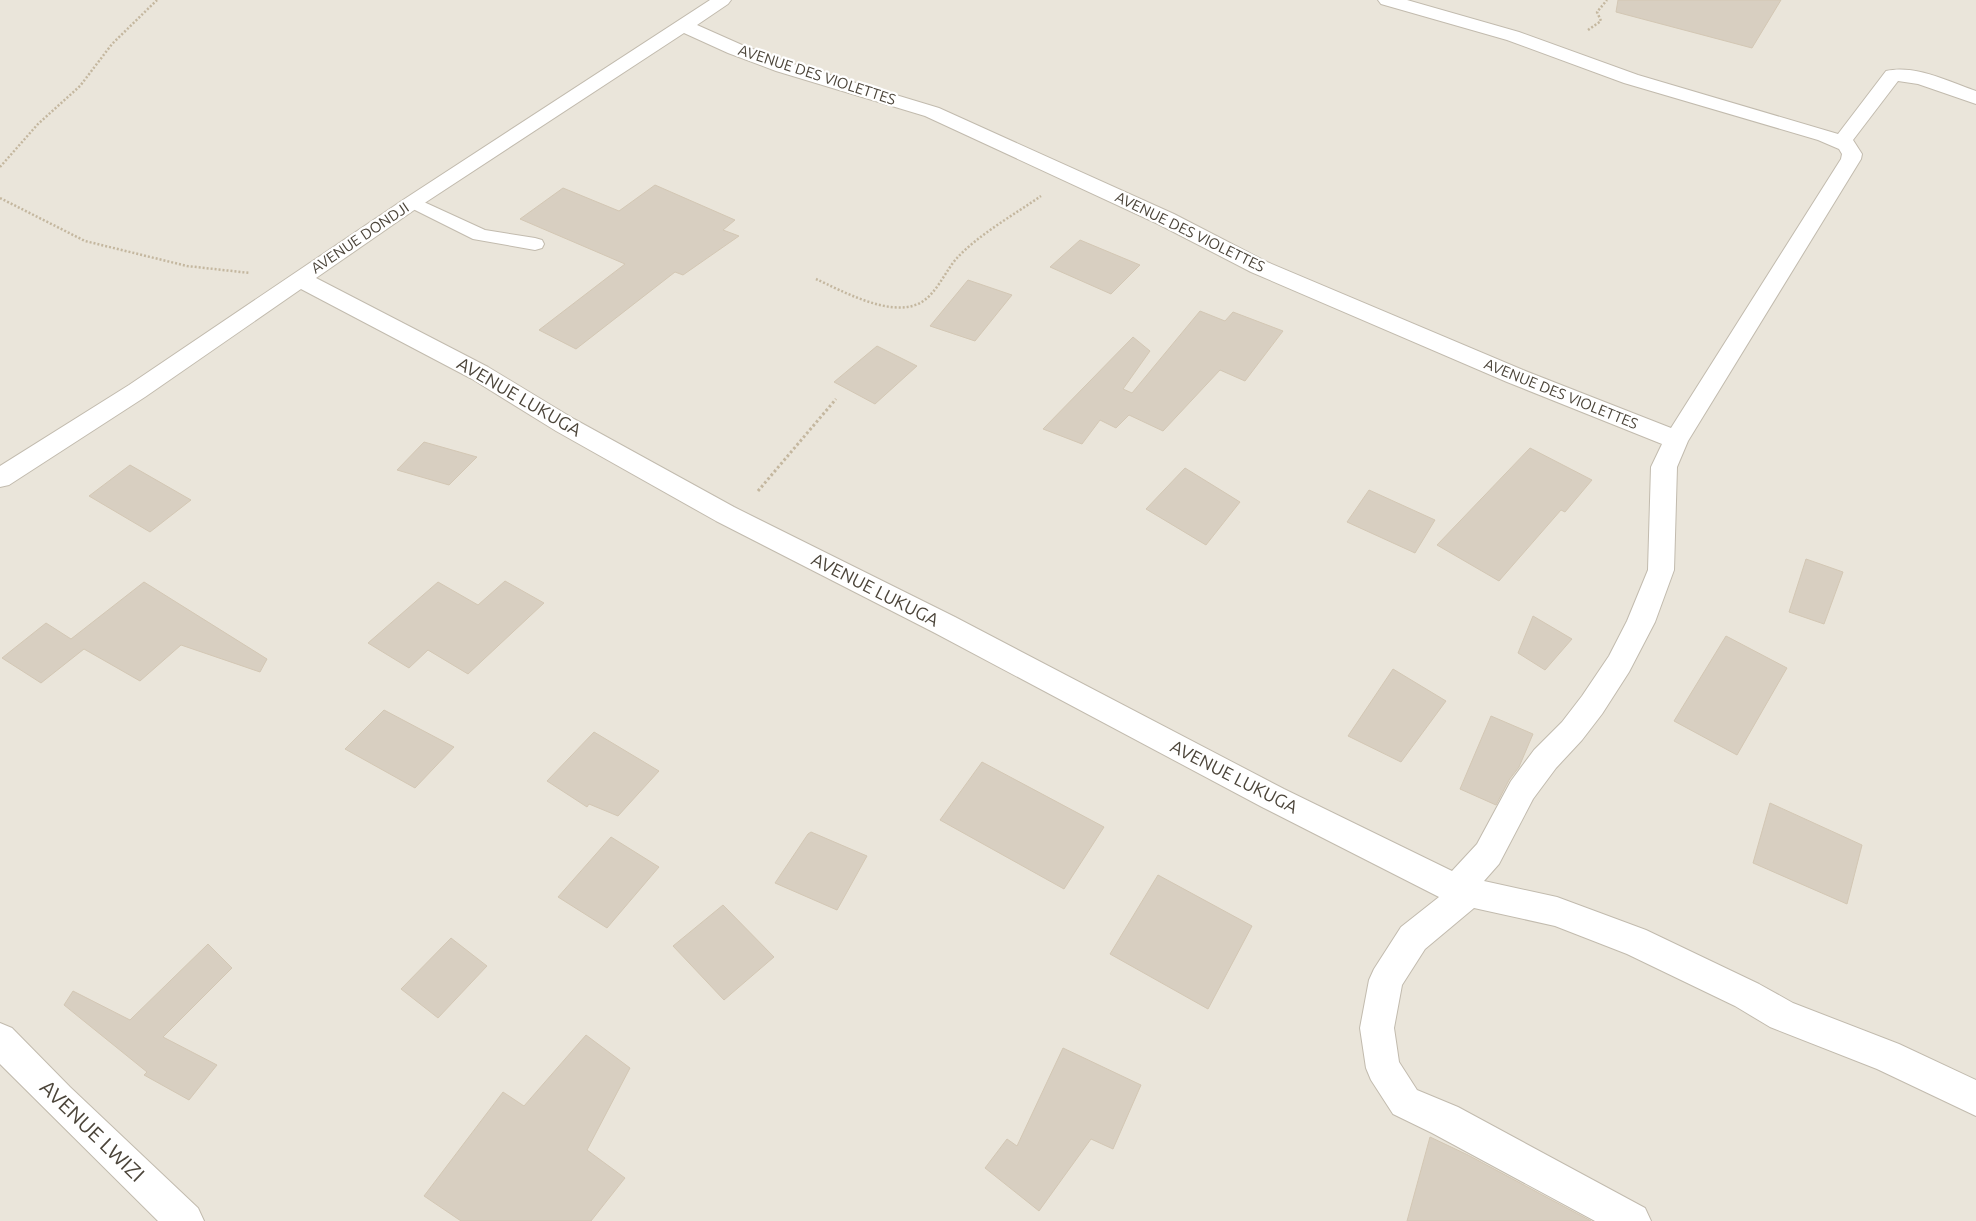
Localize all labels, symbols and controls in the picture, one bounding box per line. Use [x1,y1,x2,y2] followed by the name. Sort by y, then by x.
[736,41,898,108] street label: AVENUE DES VIOLETTES
[1113,188,1268,275] street label: AVENUE DES VIOLETTES
[308,199,412,277] street label: AVENUE DONDJI
[454,353,585,440] street label: AVENUE LUKUGA
[1482,355,1641,432] street label: AVENUE DES VIOLETTES
[809,548,943,630] street label: AVENUE LUKUGA
[1168,735,1302,817] street label: AVENUE LUKUGA
[36,1075,150,1186] street label: AVENUE LWIZI

